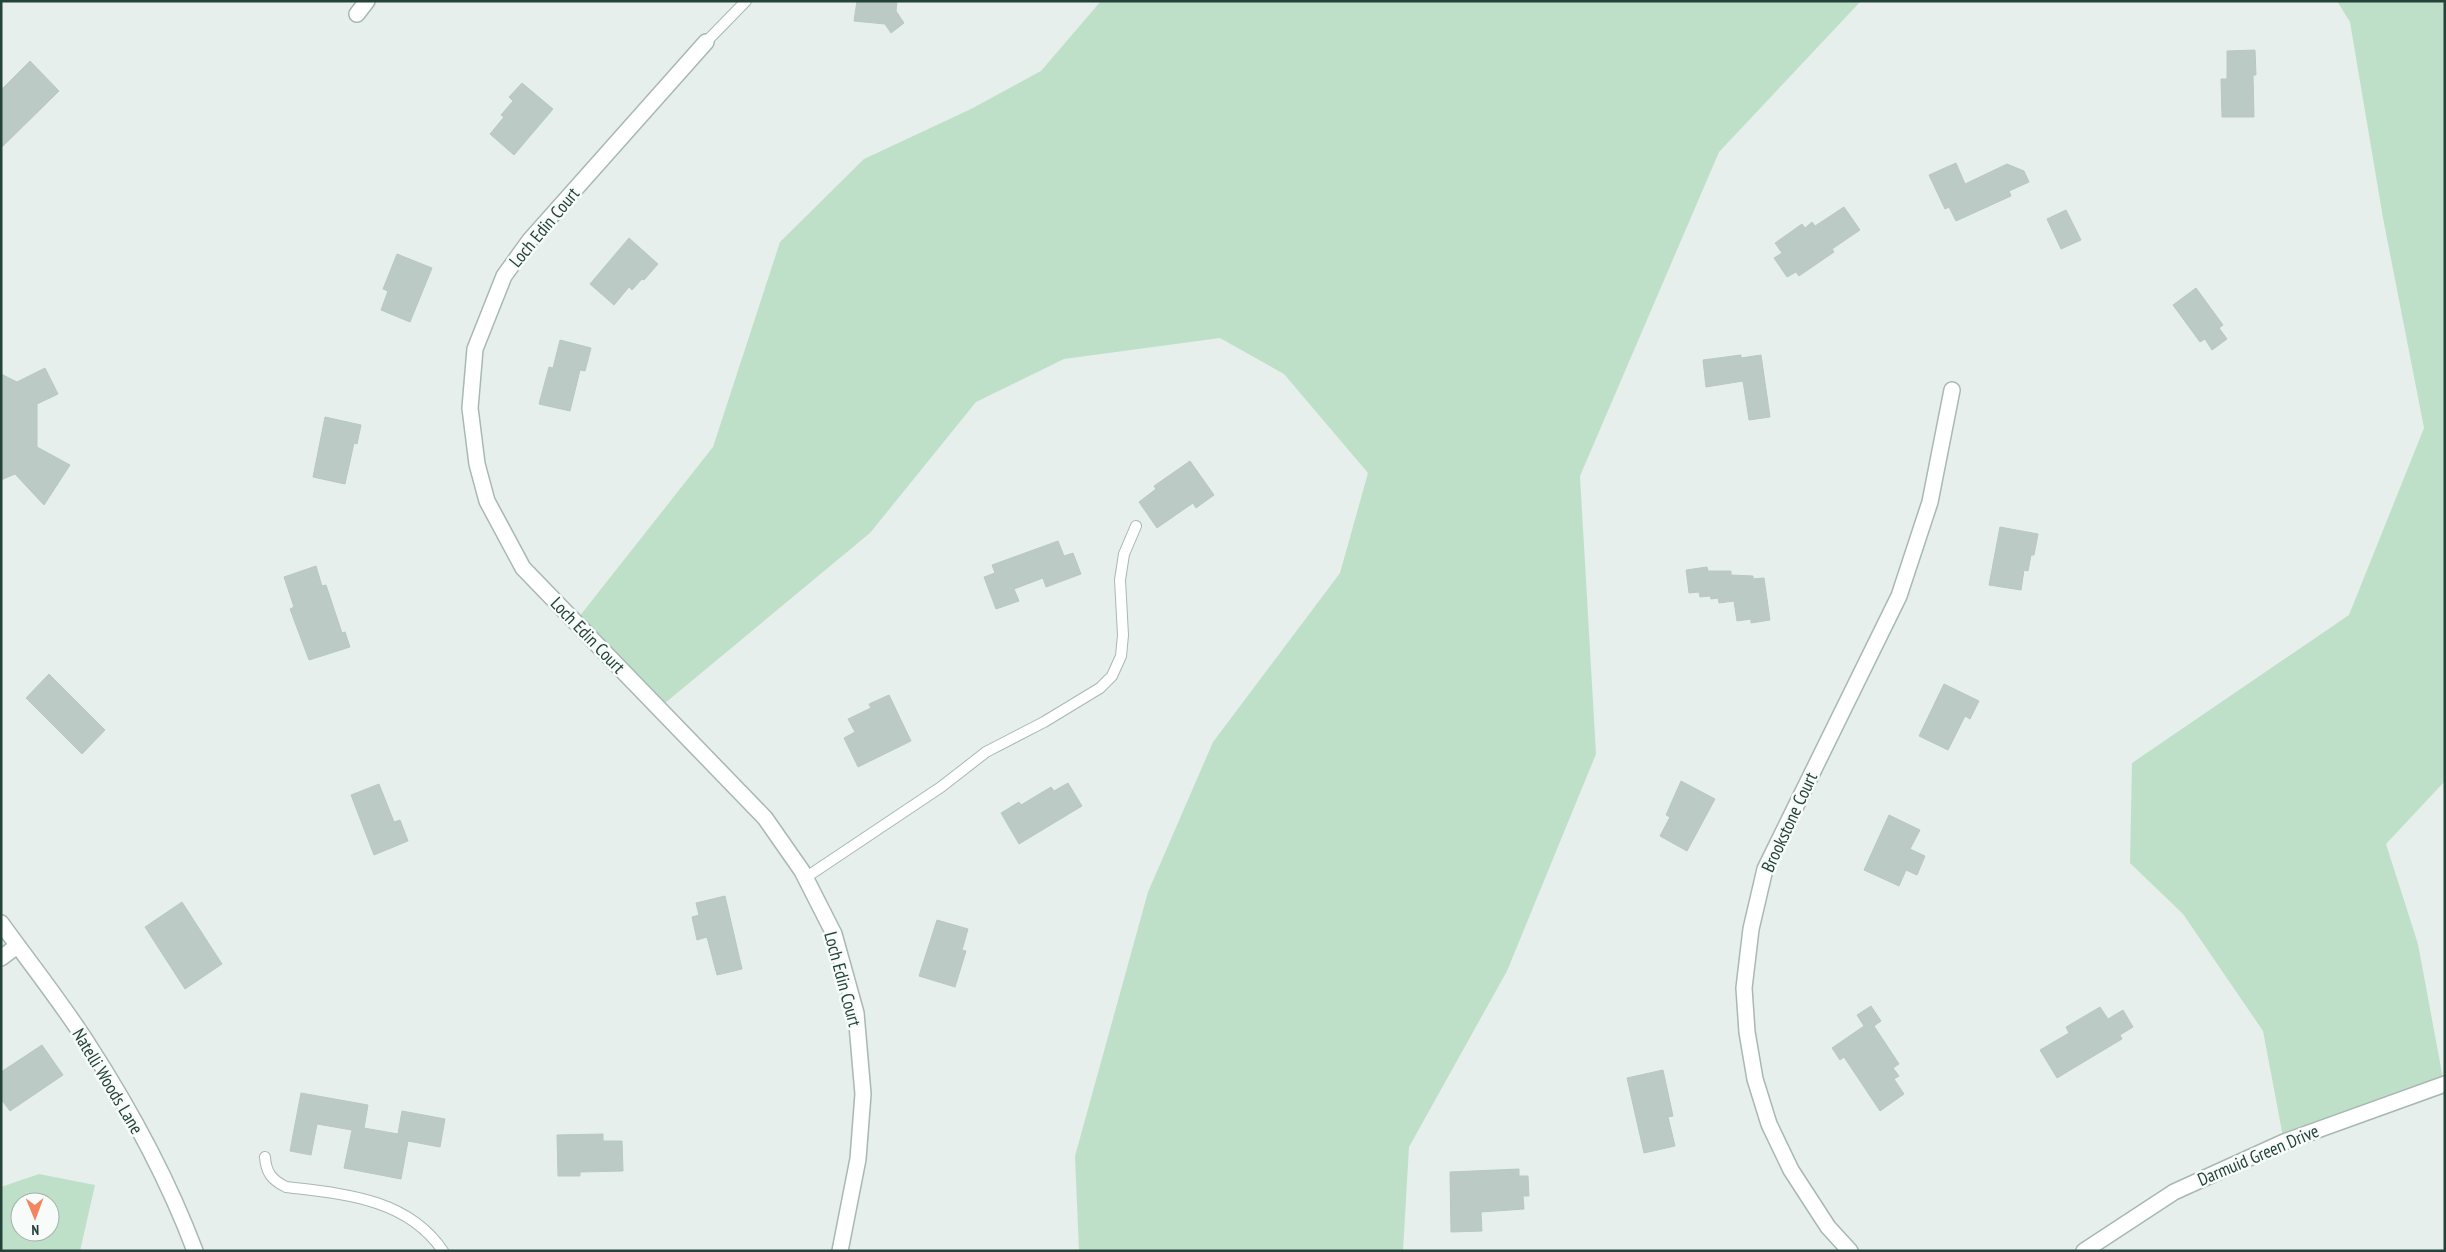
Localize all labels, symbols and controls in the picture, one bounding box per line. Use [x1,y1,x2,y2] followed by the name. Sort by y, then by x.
[504,182,584,272] street label: Loch Edin Court
[546,592,630,678] street label: Loch Edin Court
[1756,768,1822,876] street label: Brookstone Court
[819,929,867,1029] street label: Loch Edin Court
[67,1024,149,1138] street label: Natelli Woods Lane
[2194,1119,2322,1191] street label: Darmuid Green Drive
[10,1192,60,1242] north arrow
[31,1221,39,1239] text: N

